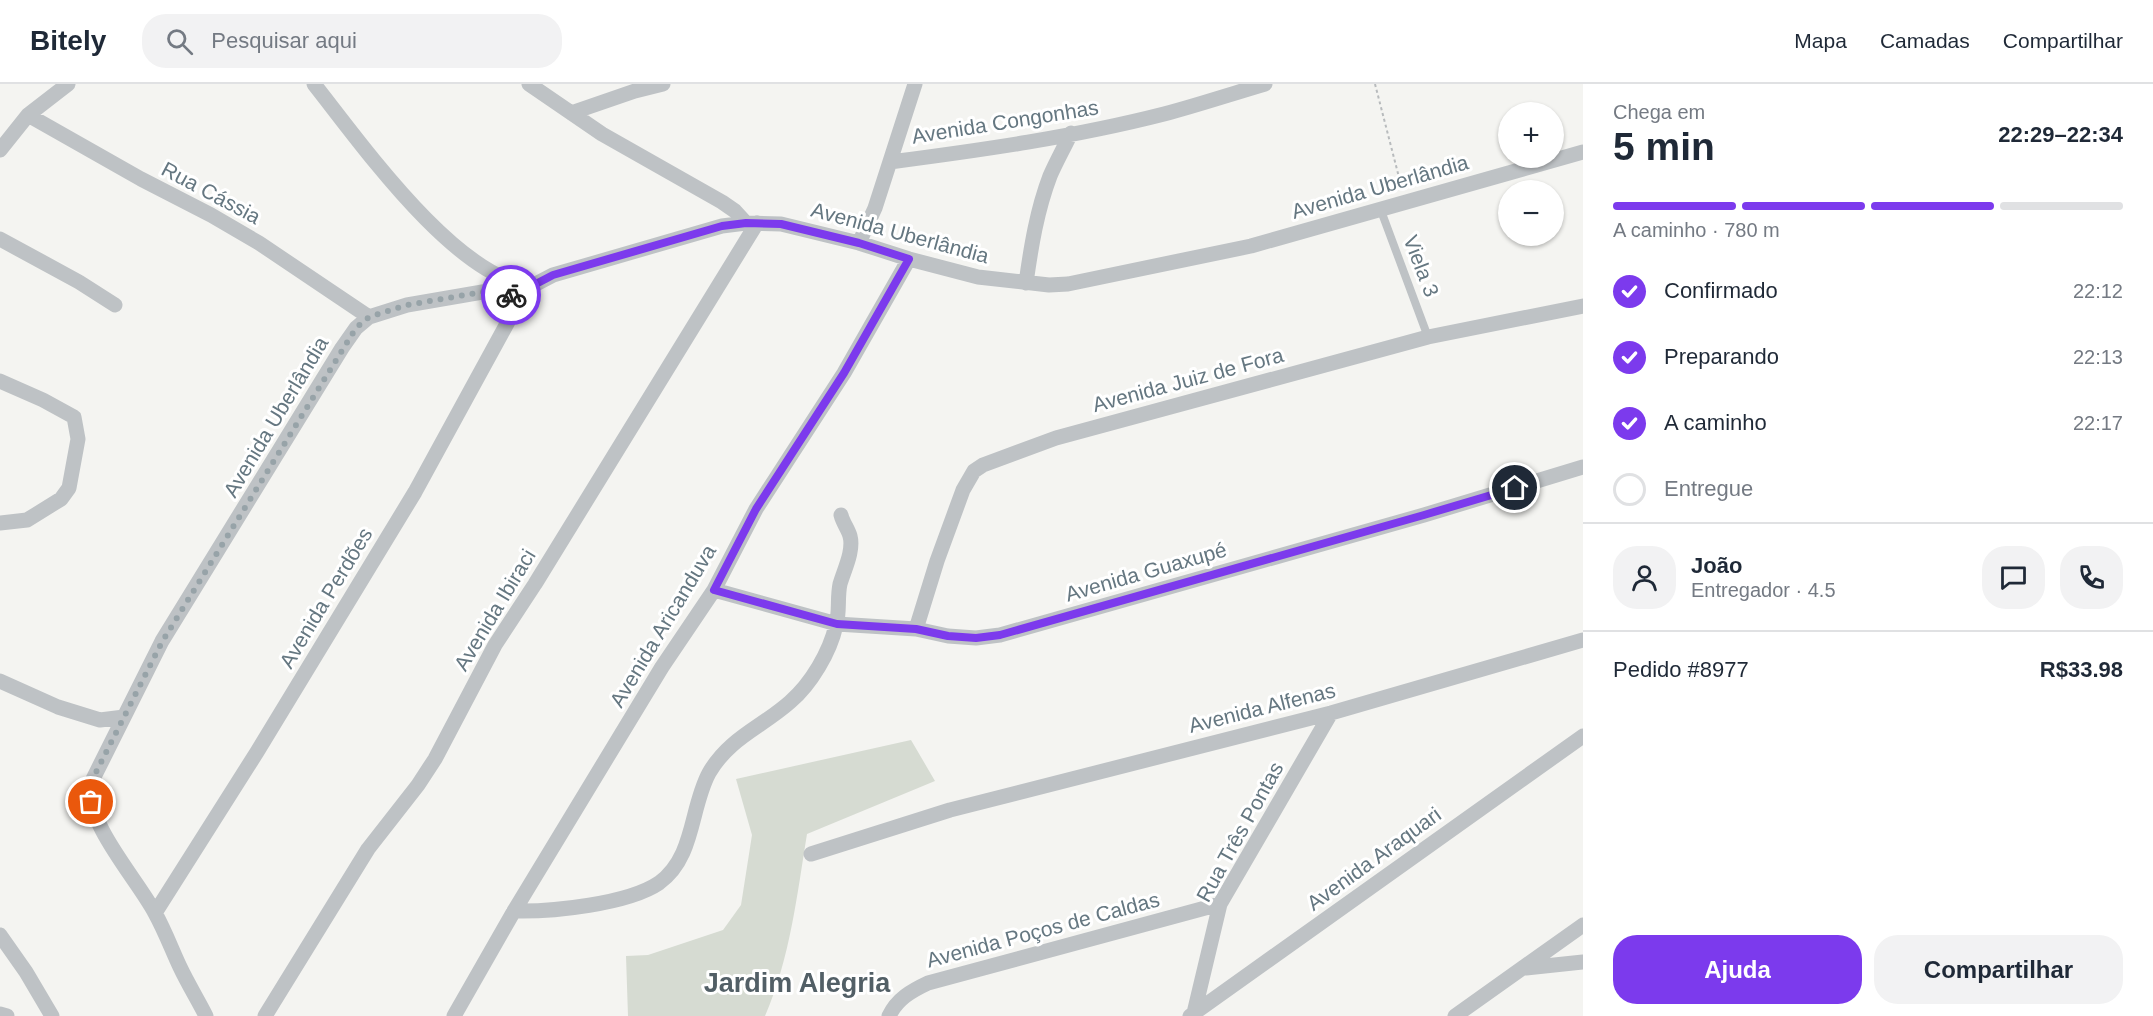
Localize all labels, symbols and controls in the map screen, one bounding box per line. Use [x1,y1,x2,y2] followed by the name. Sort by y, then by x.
[142,14,562,68] search box
[30,25,106,56] text: Bitely
[163,25,196,58] icon: search
[211,28,357,53] text: Pesquisar aqui
[1794,29,1847,52] text: Mapa
[1880,29,1970,52] text: Camadas
[2003,29,2123,52] text: Compartilhar
[910,95,1100,148] street label: Avenida Congonhas
[1613,101,1705,123] text: Chega em
[1498,102,1564,246] map controls
[1498,102,1564,168] button: +
[1998,122,2123,147] text: 22:29–22:34
[1613,125,1715,168] text: 5 min
[1289,150,1471,223] street label: Avenida Uberlândia
[158,157,265,228] street label: Rua Cássia
[1498,180,1564,246] button: −
[809,198,992,267] street label: Avenida Uberlândia
[1613,219,1780,241] text: A caminho · 780 m
[1399,232,1444,300] street label: Viela 3
[481,265,541,325] courier
[1613,275,1646,308] icon: check
[1664,278,1778,303] text: Confirmado
[495,279,528,312] icon: bike
[2073,280,2123,302] text: 22:12
[219,332,333,501] street label: Avenida Uberlândia
[1613,341,1646,374] icon: check
[1090,343,1286,416] street label: Avenida Juiz de Fora
[1664,344,1779,369] text: Preparando
[2073,346,2123,368] text: 22:13
[1613,407,1646,440] icon: check
[1664,410,1767,435] text: A caminho
[2073,412,2123,434] text: 22:17
[1489,462,1540,513] pin
[1498,471,1531,504] icon: home
[1664,476,1753,501] text: Entregue
[275,523,377,672] street label: Avenida Perdões
[1063,538,1229,606] street label: Avenida Guaxupé
[605,540,720,711] street label: Avenida Aricanduva
[449,545,540,675] street label: Avenida Ibiraci
[1613,546,1676,609] button: person
[1982,546,2045,609] button: chat
[2060,546,2123,609] button: phone
[1691,553,1742,578] text: João
[1691,579,1836,601] text: Entregador · 4.5
[1613,657,1749,682] text: Pedido #8977
[2040,657,2123,682] text: R$33.98
[1186,678,1338,737] street label: Avenida Alfenas
[1192,758,1288,906] street label: Rua Três Pontas
[65,776,116,827] pin
[74,785,107,818] icon: bag
[1302,802,1445,915] street label: Avenida Araquari
[924,887,1162,972] street label: Avenida Poços de Caldas
[1613,935,1862,1004] button: Ajuda
[1874,935,2123,1004] button: Compartilhar
[704,968,891,998] district label: Jardim Alegria

